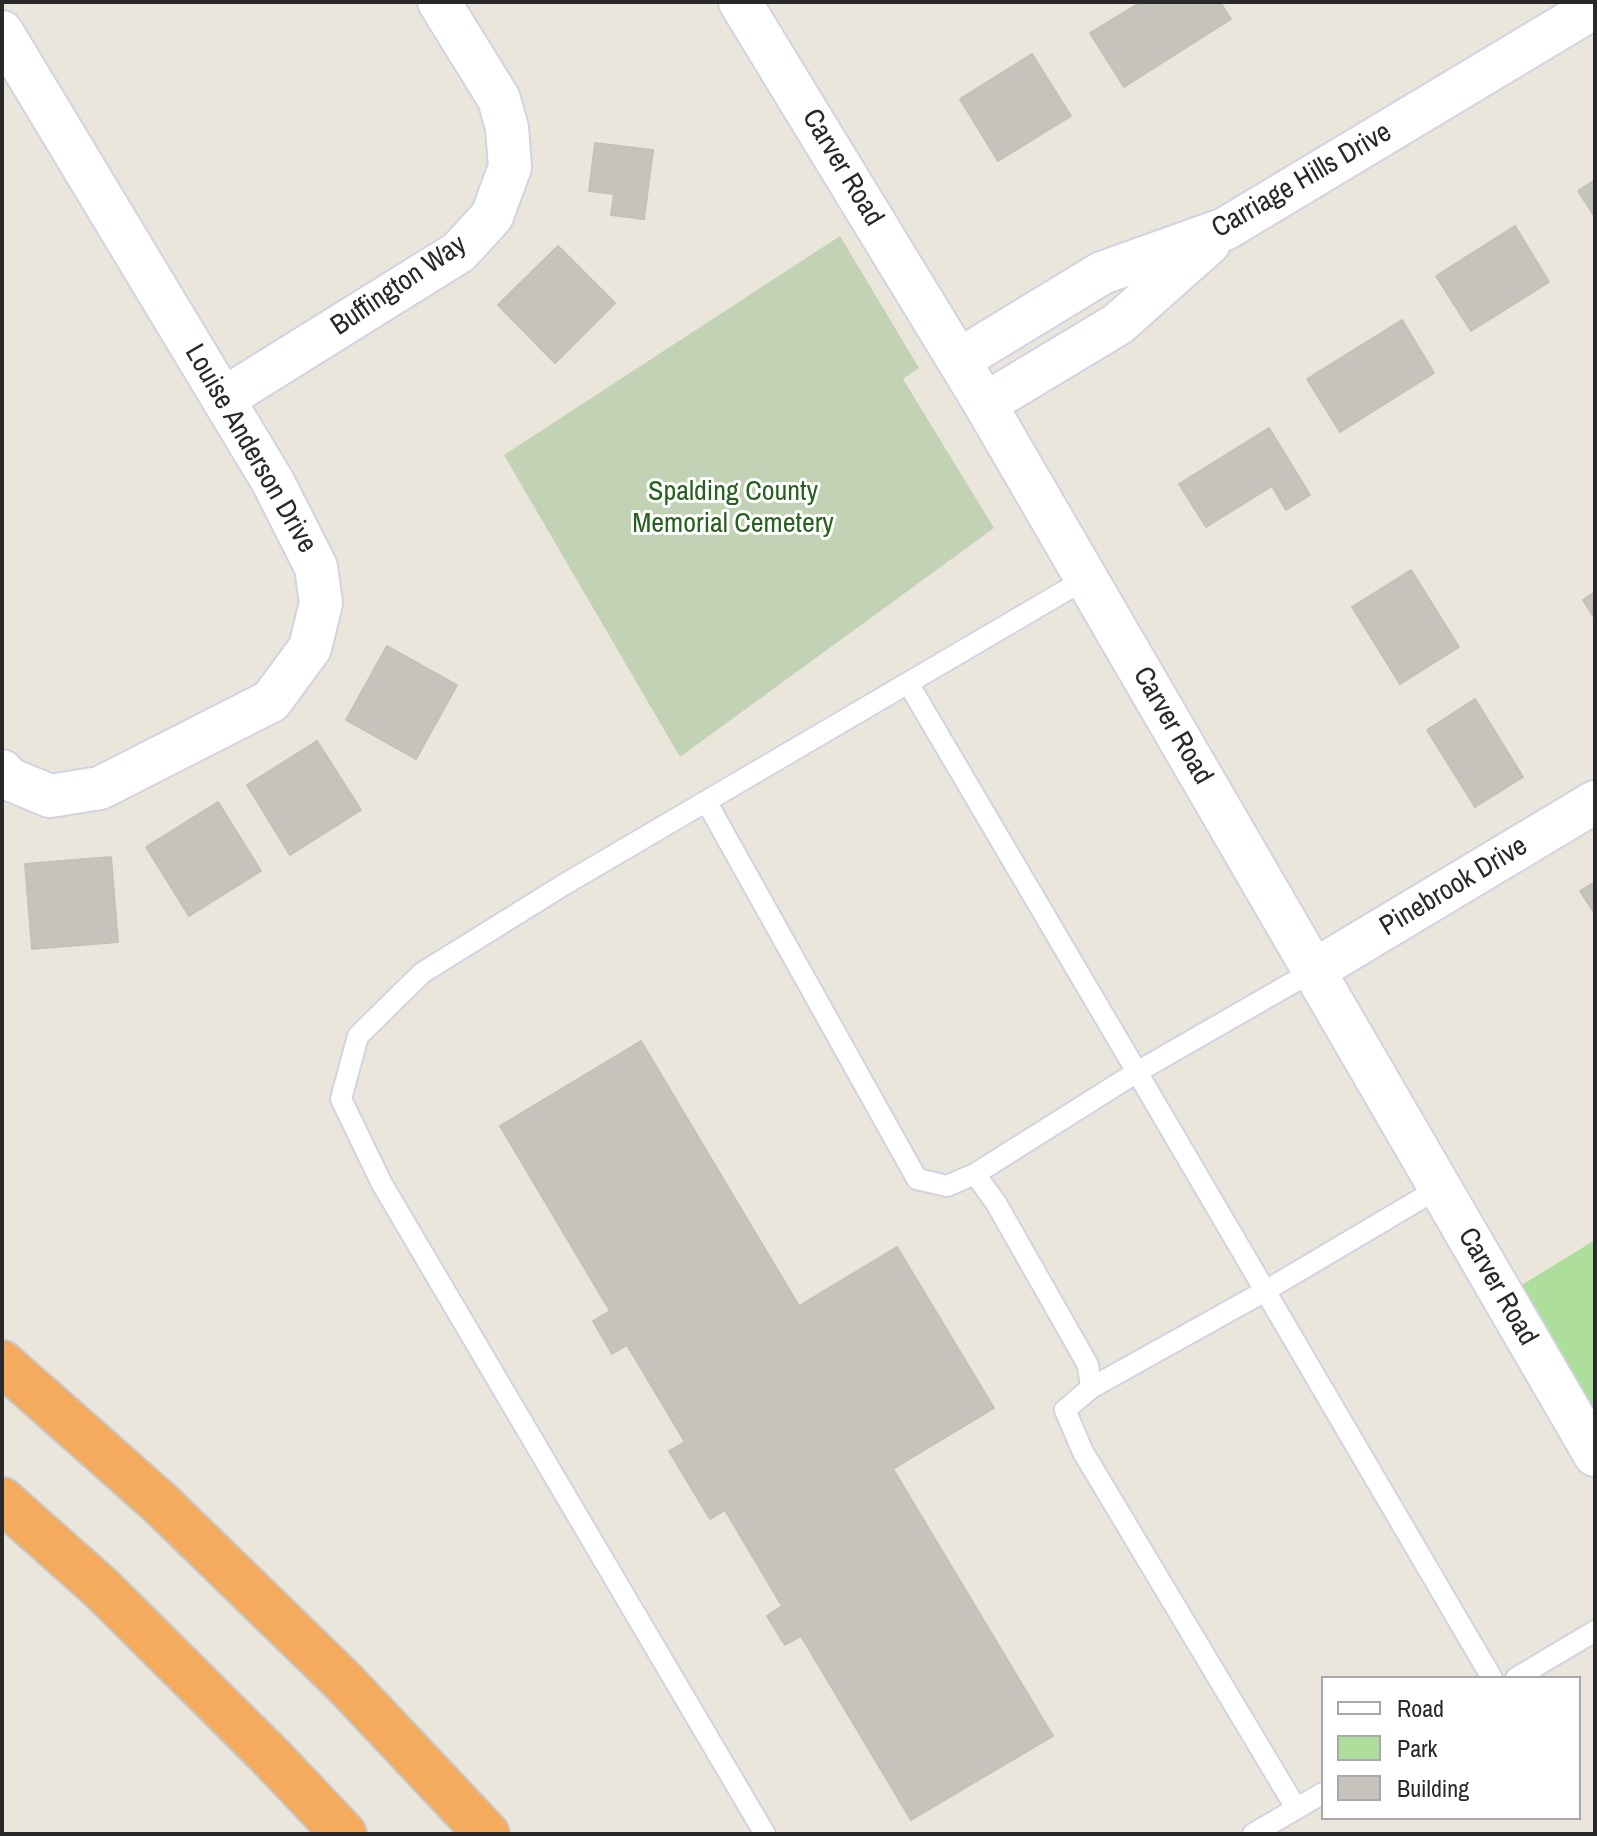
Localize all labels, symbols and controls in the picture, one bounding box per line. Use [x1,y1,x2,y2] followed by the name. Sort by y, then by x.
[794,104,890,232] street label: Carver Road
[1206,116,1398,246] street label: Carriage Hills Drive
[325,229,473,343] street label: Buffington Way
[177,339,323,559] street label: Louise Anderson Drive
[632,475,834,541] park label: Spalding County Memorial Cemetery
[1125,661,1219,791] street label: Carver Road
[1374,830,1534,944] street label: Pinebrook Drive
[1450,1222,1544,1352] street label: Carver Road
[1321,1676,1581,1820] legend
[1397,1692,1444,1724] text: Road
[1397,1732,1437,1764] text: Park
[1397,1772,1469,1804] text: Building

